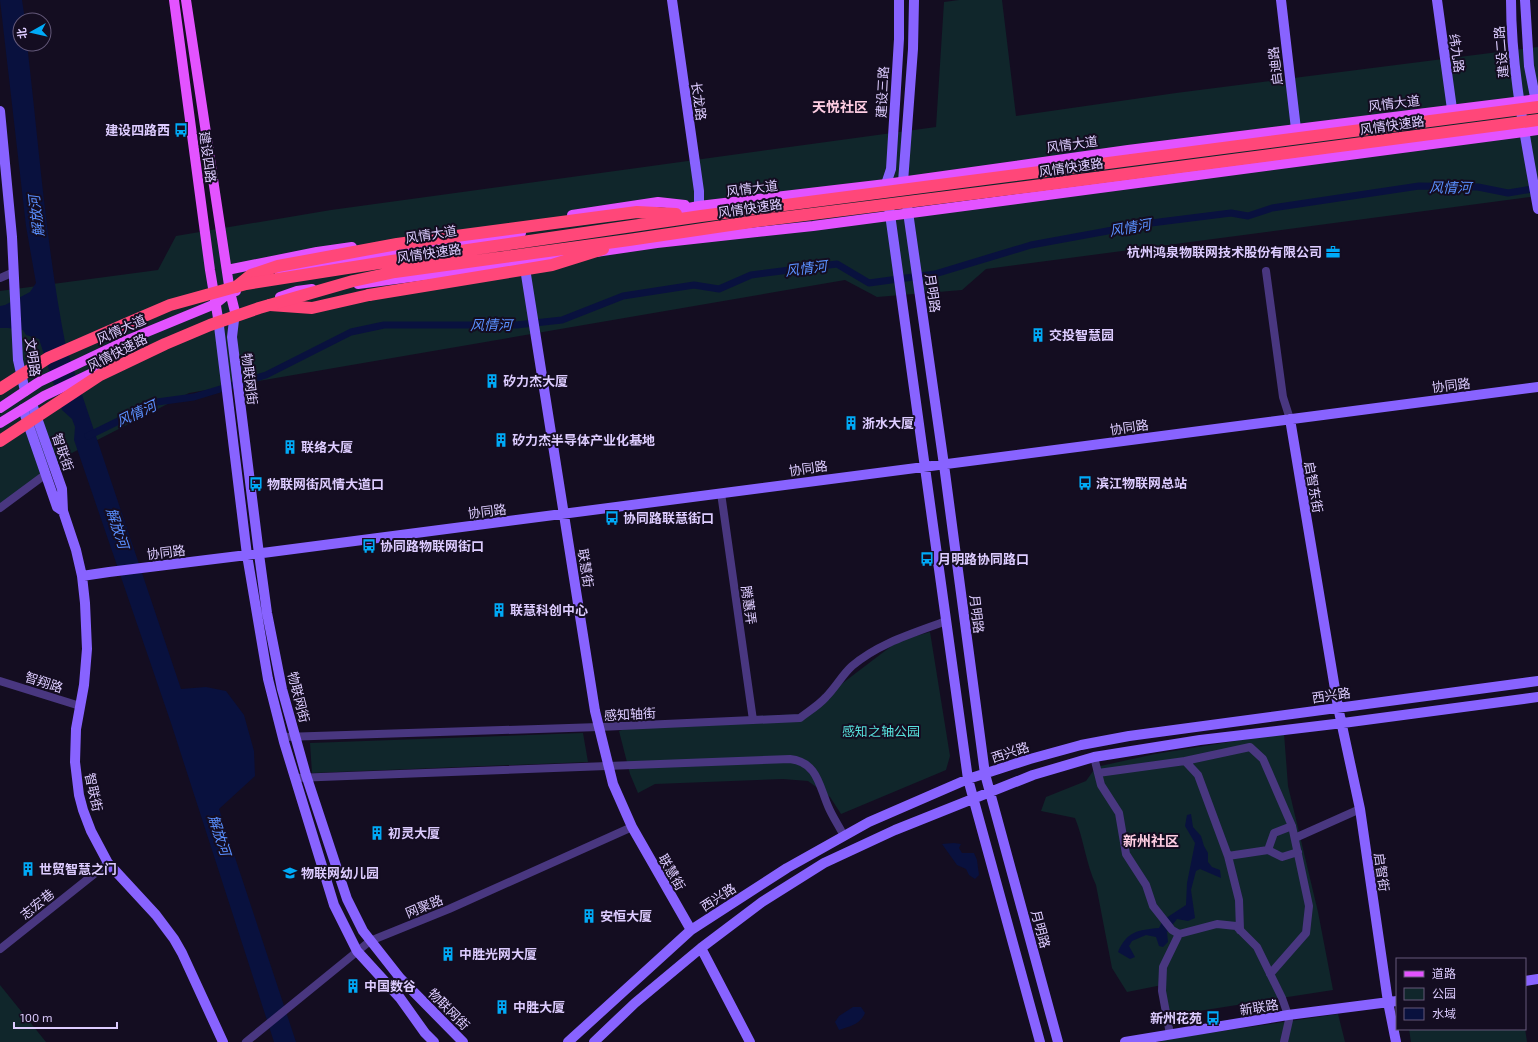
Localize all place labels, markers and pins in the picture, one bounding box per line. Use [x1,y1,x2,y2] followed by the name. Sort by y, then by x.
[105,122,170,138] place label: 建设四路西
[173,122,189,138] bus stop icon: 建设四路西
[1127,244,1322,260] place label: 杭州鸿泉物联网技术股份有限公司
[1325,244,1341,260] office icon: 杭州鸿泉物联网技术股份有限公司
[1030,327,1046,343] building icon: 交投智慧园
[1049,327,1114,343] place label: 交投智慧园
[484,373,500,389] building icon: 矽力杰大厦
[503,373,568,389] place label: 矽力杰大厦
[843,415,859,431] building icon: 浙水大厦
[862,415,914,431] place label: 浙水大厦
[493,432,509,448] building icon: 矽力杰半导体产业化基地
[512,432,655,448] place label: 矽力杰半导体产业化基地
[282,439,298,455] building icon: 联络大厦
[301,439,353,455] place label: 联络大厦
[1077,475,1093,491] bus stop icon: 滨江物联网总站
[1096,475,1187,491] place label: 滨江物联网总站
[248,476,264,492] bus stop icon: 物联网街风情大道口
[267,476,384,492] place label: 物联网街风情大道口
[604,510,620,526] bus stop icon: 协同路联慧街口
[623,510,714,526] place label: 协同路联慧街口
[361,538,377,554] bus stop icon: 协同路物联网街口
[380,538,484,554] place label: 协同路物联网街口
[919,551,935,567] bus stop icon: 月明路协同路口
[938,551,1029,567] place label: 月明路协同路口
[491,602,507,618] building icon: 联慧科创中心
[510,602,588,618] place label: 联慧科创中心
[369,825,385,841] building icon: 初灵大厦
[388,825,440,841] place label: 初灵大厦
[20,861,36,877] building icon: 世贸智慧之门
[39,861,117,877] place label: 世贸智慧之门
[282,865,298,881] school or university icon: 物联网幼儿园
[301,865,379,881] place label: 物联网幼儿园
[581,908,597,924] building icon: 安恒大厦
[600,908,652,924] place label: 安恒大厦
[440,946,456,962] building icon: 中胜光网大厦
[459,946,537,962] place label: 中胜光网大厦
[345,978,361,994] building icon: 中国数谷
[364,978,416,994] place label: 中国数谷
[494,999,510,1015] building icon: 中胜大厦
[513,999,565,1015] place label: 中胜大厦
[1150,1010,1202,1026] place label: 新州花苑
[1205,1010,1221,1026] bus stop icon: 新州花苑

